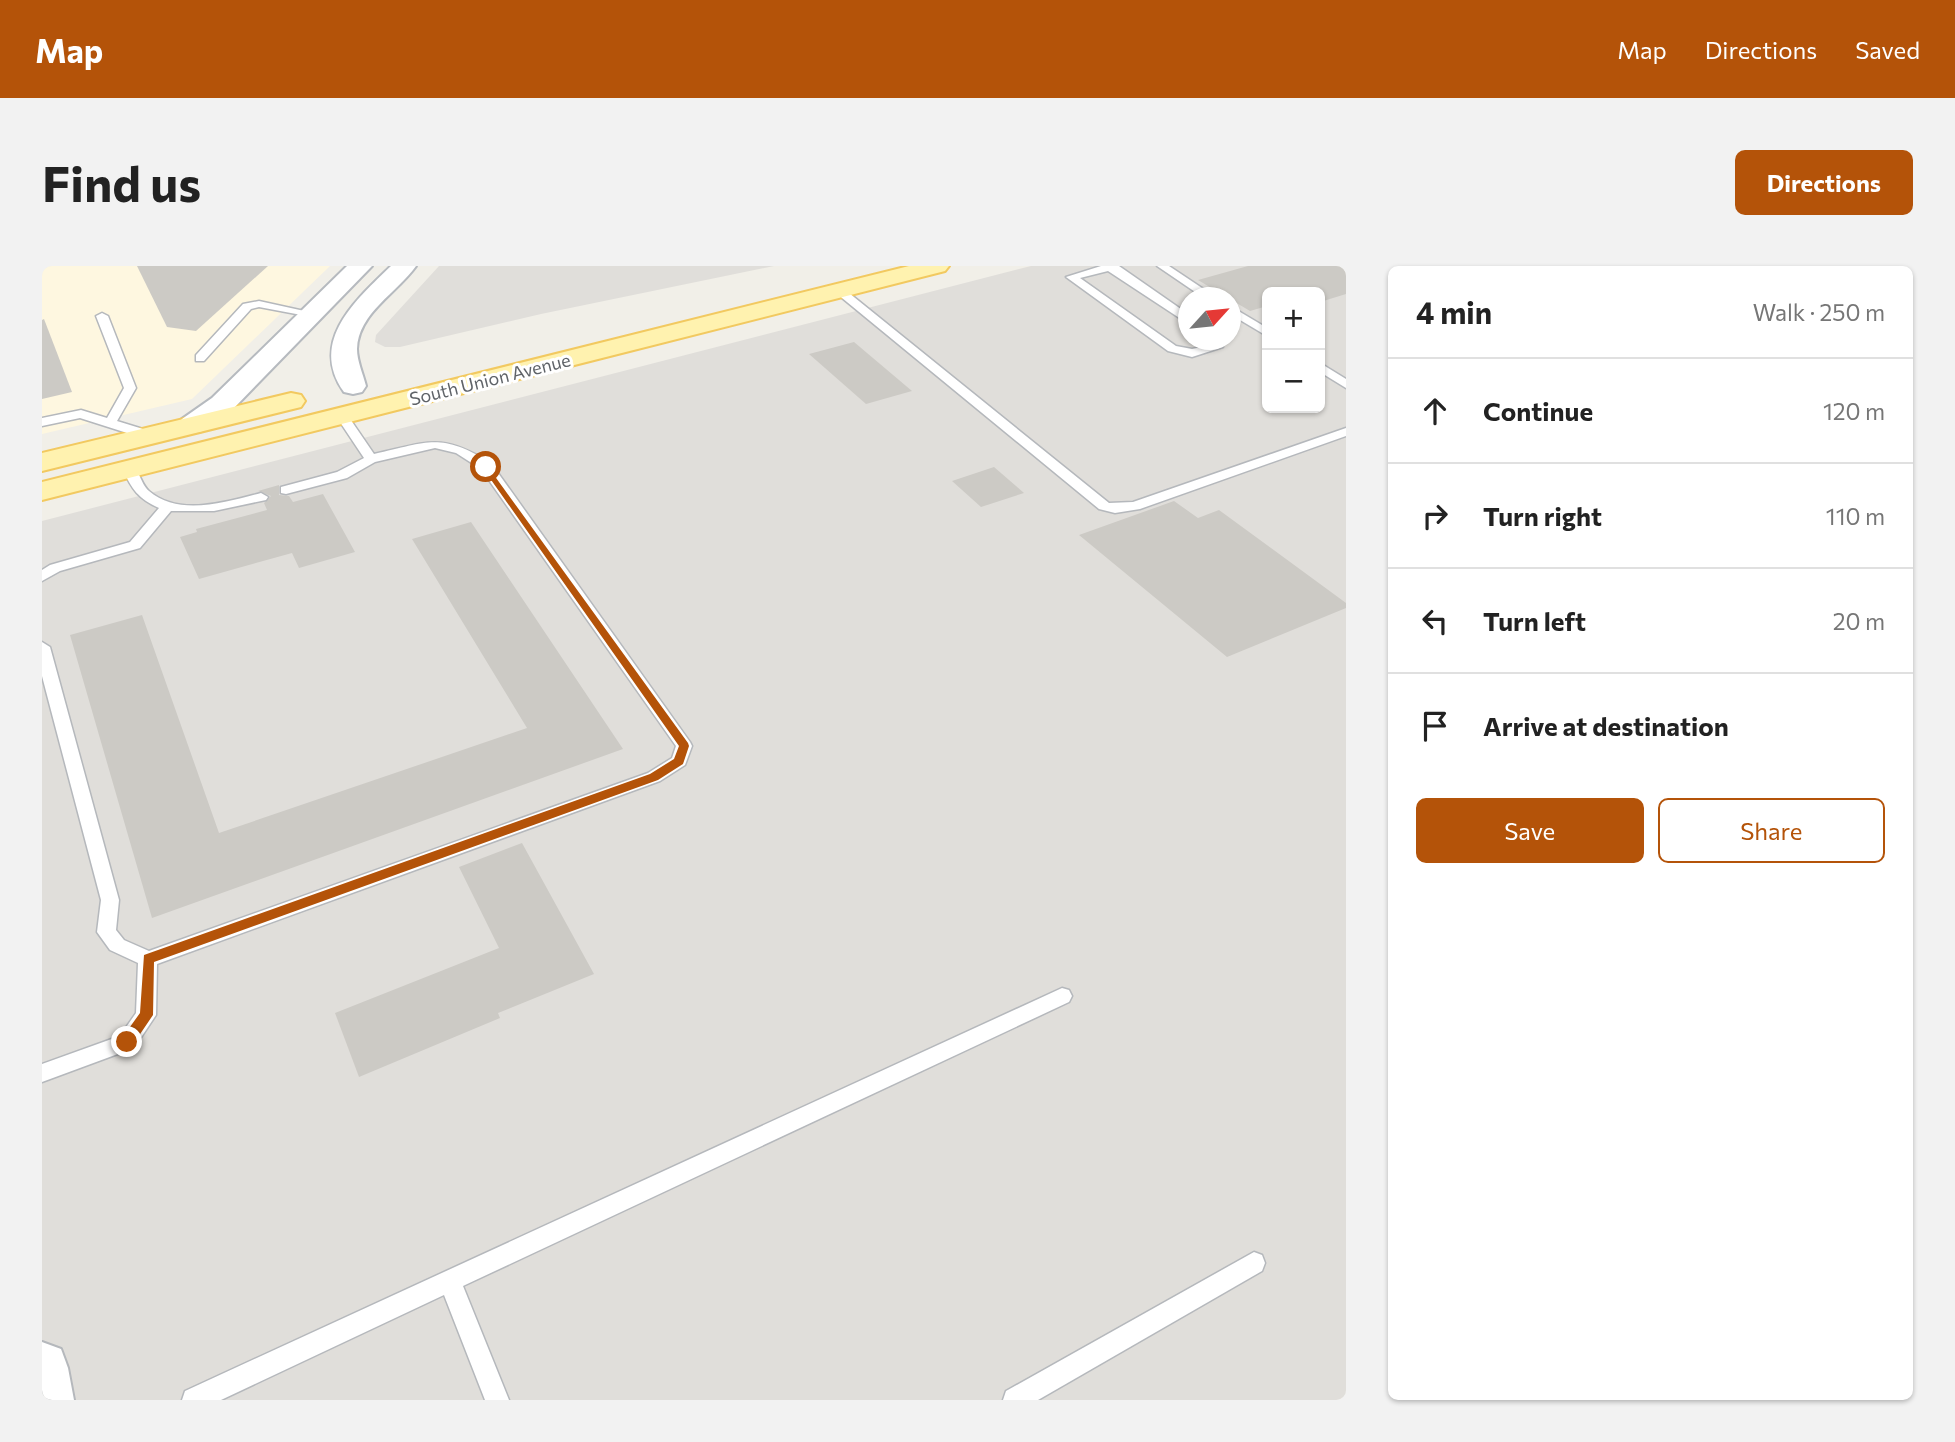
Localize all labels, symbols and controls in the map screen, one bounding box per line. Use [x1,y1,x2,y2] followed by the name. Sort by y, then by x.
[35,29,103,70] text: Map
[1617,35,1667,64] text: Map
[1705,35,1817,64] text: Directions
[1855,35,1920,64] text: Saved
[1735,150,1913,215] button: Directions
[42,152,201,212] text: Find us
[1178,287,1241,350] north arrow
[1262,287,1325,413] map controls
[1262,287,1325,350] button: +
[1416,293,1492,330] text: 4 min
[1753,298,1885,326] text: Walk · 250 m
[407,348,573,410] street label: South Union Avenue
[1262,350,1325,413] button: −
[1416,392,1454,430] icon: ahead
[1483,395,1593,426] text: Continue
[1823,397,1885,425] text: 120 m
[470,451,501,482] route start
[1416,497,1454,535] icon: right
[1483,500,1602,531] text: Turn right
[1826,502,1885,530] text: 110 m
[1416,602,1454,640] icon: left
[1483,605,1586,636] text: Turn left
[1833,607,1885,635] text: 20 m
[1416,707,1454,745] icon: arrive
[1483,710,1729,741] text: Arrive at destination
[1416,798,1644,863] button: Save
[1658,798,1885,863] button: Share
[111,1026,142,1057] route end

